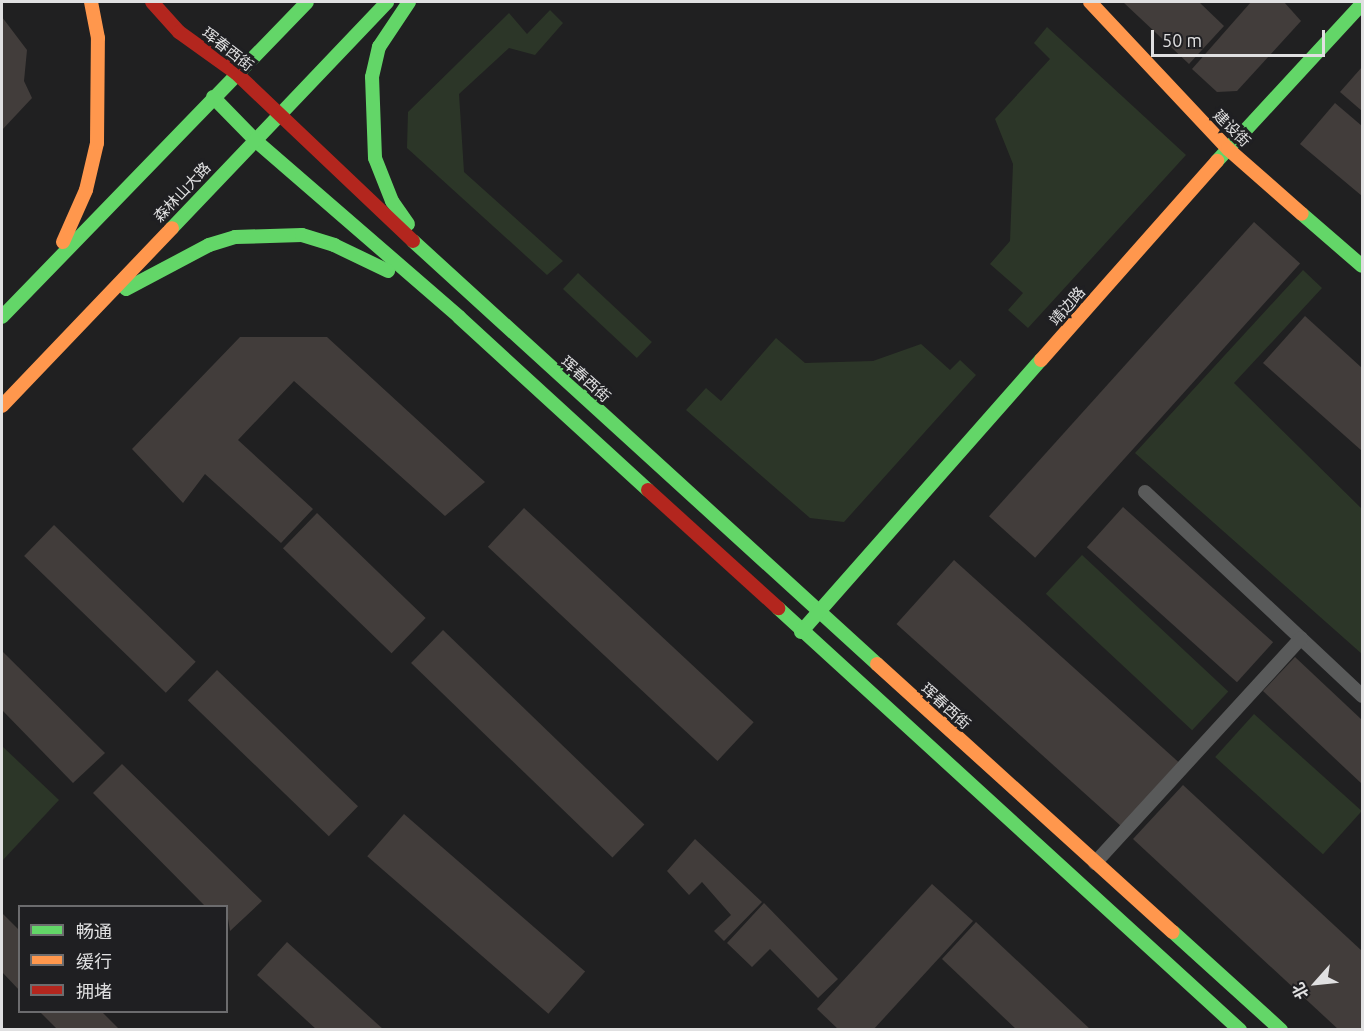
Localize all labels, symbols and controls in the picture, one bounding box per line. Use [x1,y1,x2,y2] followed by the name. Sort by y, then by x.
[1154,18,1328,56] scale bar
[199,23,257,75] street label: 珲春西街
[1162,30,1202,50] text: 50 m
[1210,106,1254,150] street label: 建设街
[150,158,214,226] street label: 森林山大路
[1045,283,1089,329] street label: 靖边路
[558,352,614,406] street label: 珲春西街
[918,679,974,733] street label: 珲春西街
[18,905,228,1013] legend
[76,921,112,941] text: 畅通
[76,951,112,971] text: 缓行
[1286,953,1346,1013] north arrow
[1288,980,1312,1002] text: 北
[76,981,112,1001] text: 拥堵

